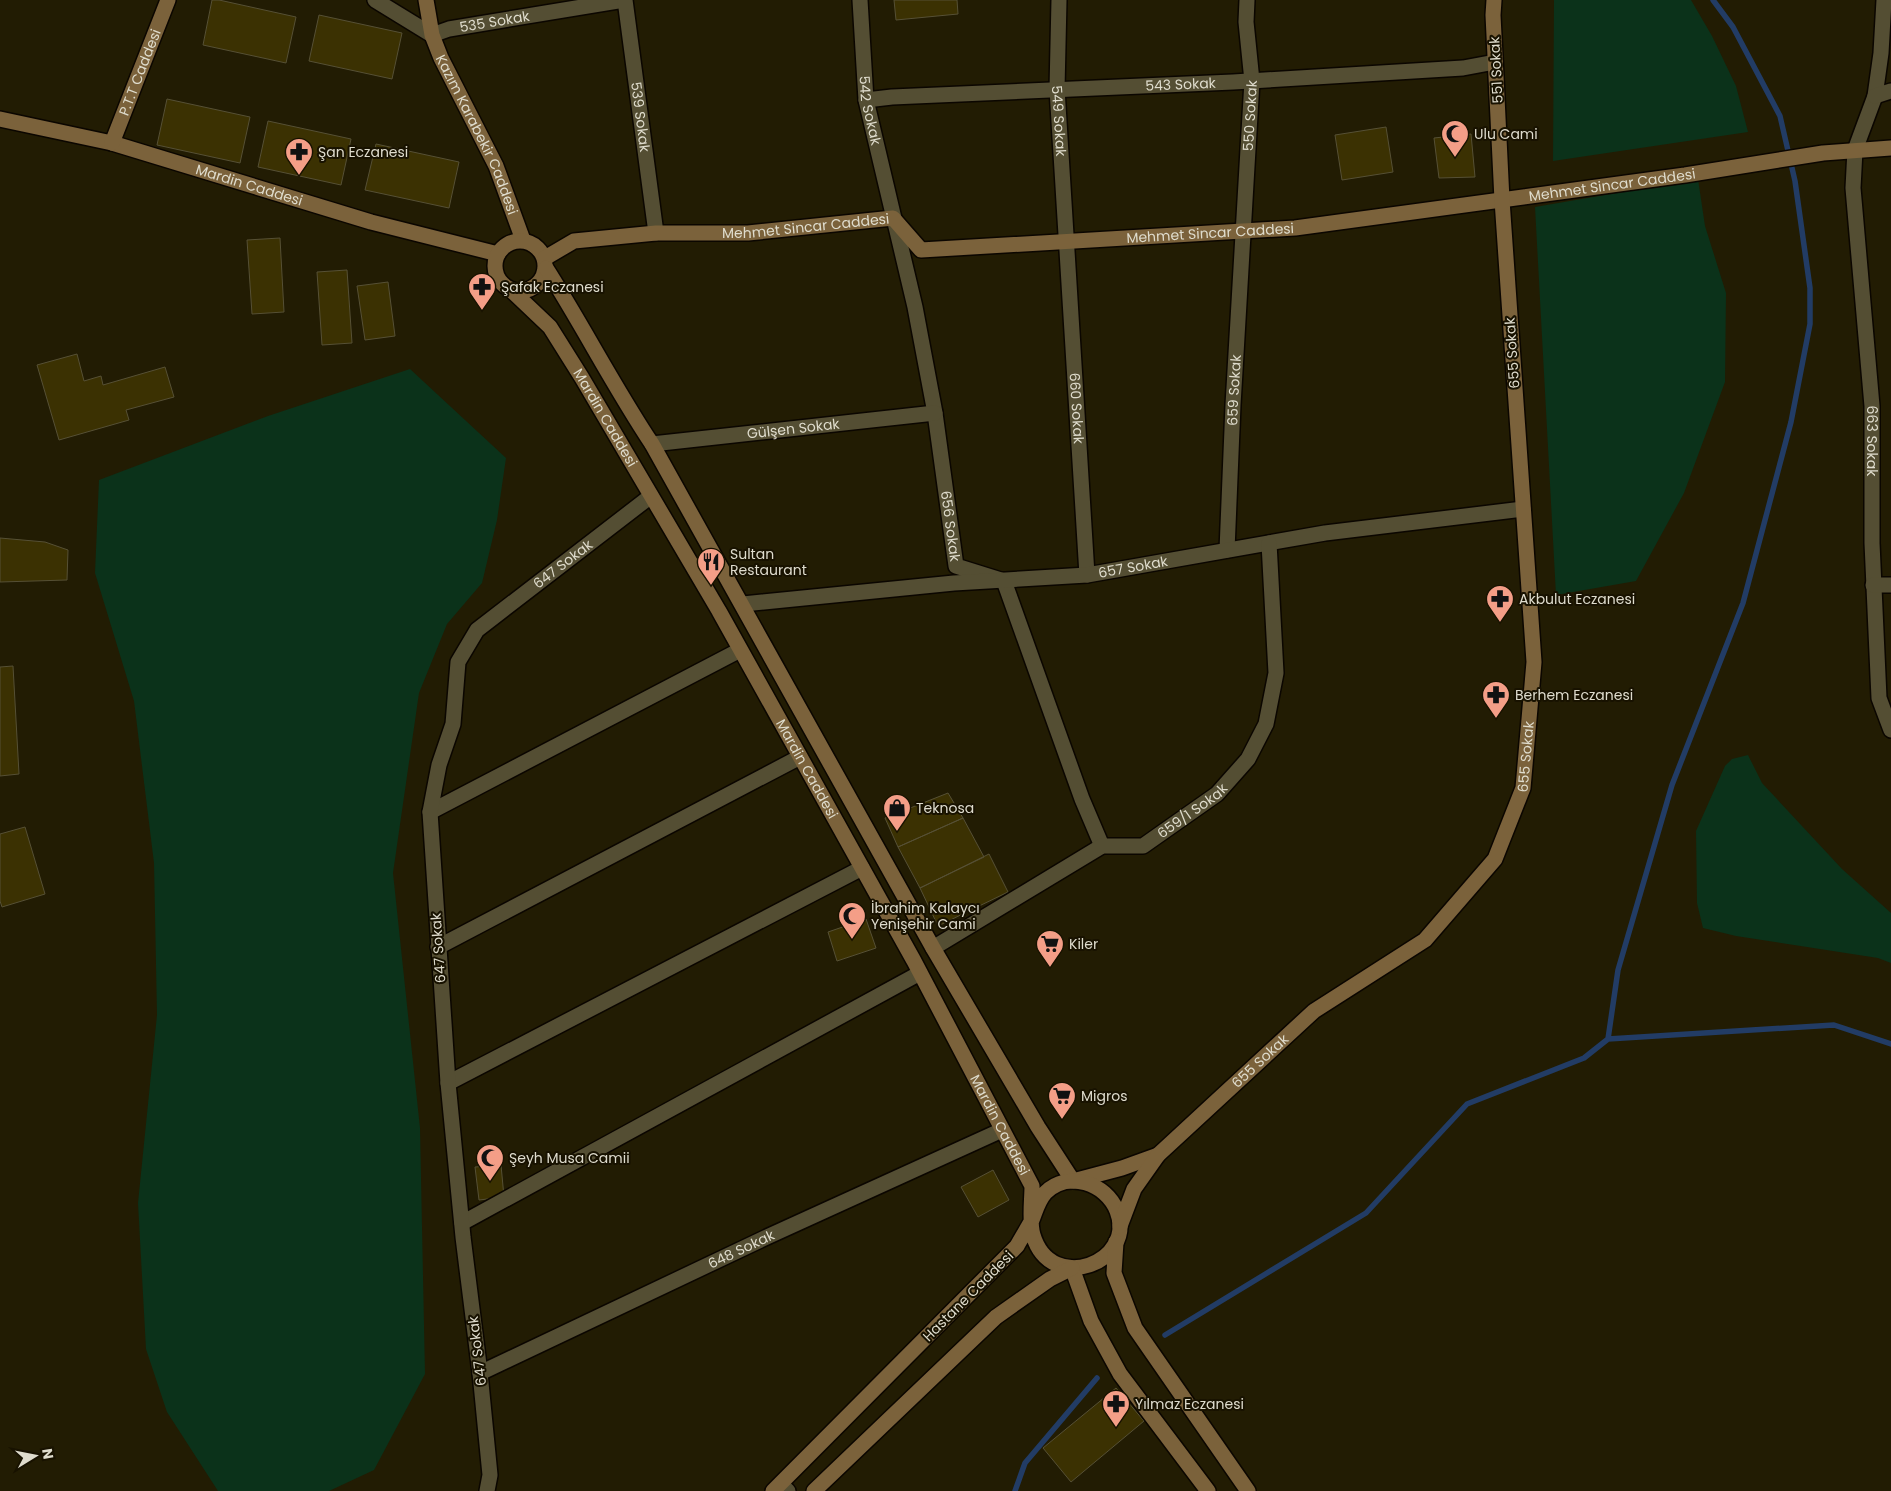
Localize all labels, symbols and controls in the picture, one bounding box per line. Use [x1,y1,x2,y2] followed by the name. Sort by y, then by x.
[458,6,532,37] street label: 535 Sokak
[114,26,166,119] street label: P.T.T Caddesi
[1484,35,1508,104] street label: 551 Sokak
[431,51,523,217] street label: Kazım Karabekir Caddesi
[1145,73,1217,96] street label: 543 Sokak
[855,75,887,148] street label: 542 Sokak
[1238,79,1262,152] street label: 550 Sokak
[626,81,655,154] street label: 539 Sokak
[1047,85,1071,158] street label: 549 Sokak
[1440,119,1470,158] mosque icon: Ulu Cami
[1474,124,1538,144] place label: Ulu Cami
[284,137,314,176] pharmacy icon: Şan Eczanesi
[318,142,408,162] place label: Şan Eczanesi
[193,159,305,211] street label: Mardin Caddesi
[1528,163,1697,206] street label: Mehmet Sincar Caddesi
[722,208,890,243] street label: Mehmet Sincar Caddesi
[1126,218,1295,248] street label: Mehmet Sincar Caddesi
[467,272,497,311] pharmacy icon: Şafak Eczanesi
[501,277,604,297] place label: Şafak Eczanesi
[1499,316,1524,389] street label: 655 Sokak
[1222,353,1246,426] street label: 659 Sokak
[568,365,642,471] street label: Mardin Caddesi
[1065,372,1089,445] street label: 660 Sokak
[1862,406,1882,477] street label: 663 Sokak
[746,413,841,444] street label: Gülşen Sokak
[936,489,965,564] street label: 656 Sokak
[529,534,597,593] street label: 647 Sokak
[730,544,807,580] place label: Sultan Restaurant
[696,547,726,586] restaurant icon: Sultan Restaurant
[1097,551,1170,583] street label: 657 Sokak
[1485,584,1515,623] pharmacy icon: Akbulut Eczanesi
[1519,589,1635,609] place label: Akbulut Eczanesi
[1481,680,1511,719] pharmacy icon: Berhem Eczanesi
[1515,685,1633,705] place label: Berhem Eczanesi
[771,716,843,822] street label: Mardin Caddesi
[1513,720,1539,793] street label: 655 Sokak
[1153,778,1233,843] street label: 659/1 Sokak
[882,793,912,832] shop icon: Teknosa
[916,798,974,818] place label: Teknosa
[871,898,980,934] place label: İbrahim Kalaycı Yenişehir Cami
[837,901,867,940] mosque icon: İbrahim Kalaycı Yenişehir Cami
[426,912,450,984] street label: 647 Sokak
[1035,929,1065,968] supermarket icon: Kiler
[1069,934,1098,954] place label: Kiler
[1227,1029,1294,1092] street label: 655 Sokak
[965,1071,1035,1179] street label: Mardin Caddesi
[1047,1081,1077,1120] supermarket icon: Migros
[1081,1086,1127,1106] place label: Migros
[475,1143,505,1182] mosque icon: Şeyh Musa Camii
[509,1148,630,1168] place label: Şeyh Musa Camii
[705,1225,778,1274] street label: 648 Sokak
[918,1246,1018,1346] street label: Hastane Caddesi
[463,1314,491,1387] street label: 647 Sokak
[1101,1389,1131,1428] pharmacy icon: Yılmaz Eczanesi
[1135,1394,1244,1414] place label: Yılmaz Eczanesi
[10,1431,60,1481] north arrow
[37,1447,59,1461] text: N

